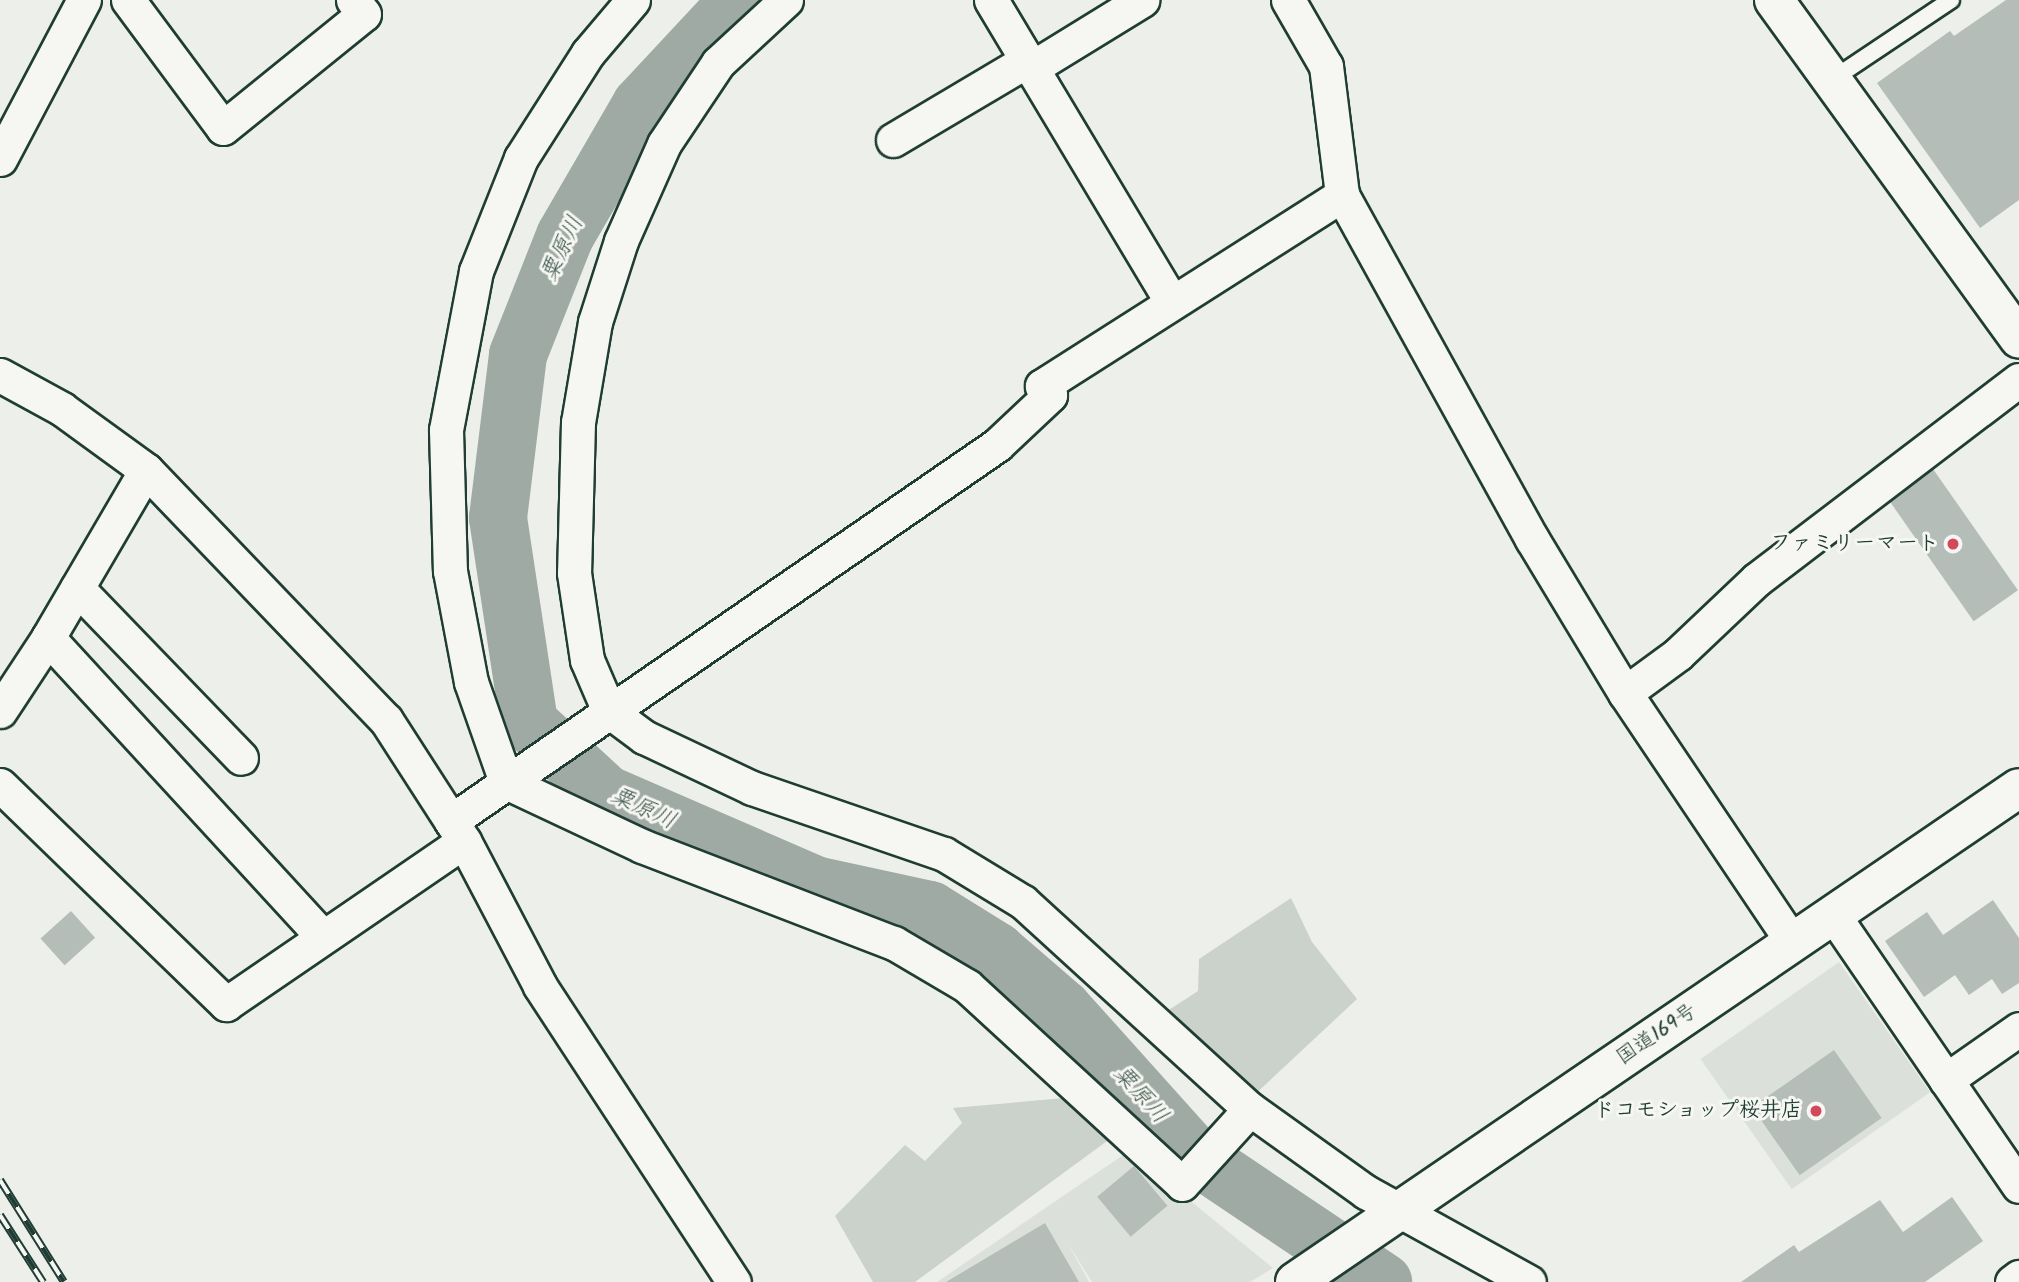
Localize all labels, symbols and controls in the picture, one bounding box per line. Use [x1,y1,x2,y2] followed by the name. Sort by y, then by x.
[536,212,590,286] water label: 粟原川
[1771,531,1939,557] place label: ファミリーマート
[1945,536,1961,552] marker: ファミリーマート
[606,782,680,836] water label: 粟原川
[1612,999,1702,1071] street label: 国道169号
[1107,1060,1173,1130] water label: 粟原川
[1592,1098,1802,1124] place label: ドコモショップ桜井店
[1808,1103,1824,1119] marker: ドコモショップ桜井店

